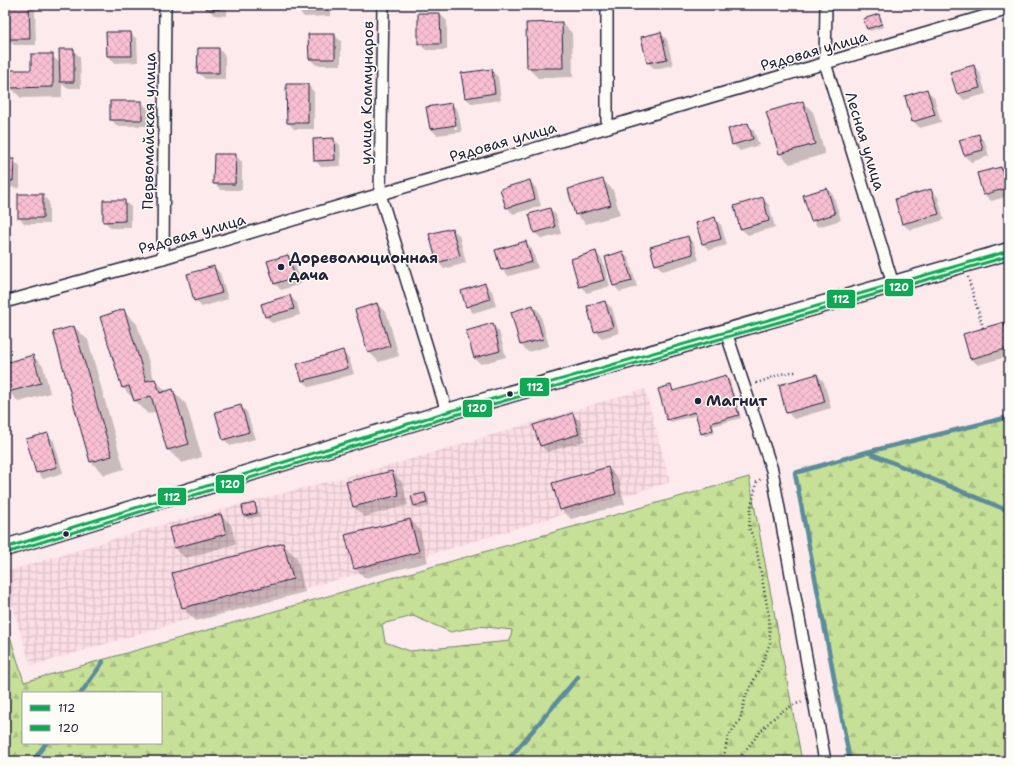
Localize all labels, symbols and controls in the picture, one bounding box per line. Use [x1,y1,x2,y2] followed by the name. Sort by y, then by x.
[356,21,378,165] street label: улица Коммунаров
[758,26,871,76] street label: Рядовая улица
[138,51,160,210] street label: Первомайская улица
[840,89,890,193] street label: Лесная улица
[447,117,560,167] street label: Рядовая улица
[136,209,249,259] street label: Рядовая улица
[289,248,438,285] place label: Дореволюционная дача
[276,262,286,272] marker: Дореволюционная дача
[884,278,914,297] line badge: 120
[889,280,909,295] text: 120
[826,289,856,309] line badge: 112
[832,292,850,307] text: 112
[519,377,550,397] line badge: 112
[526,380,544,395] text: 112
[505,389,515,399] unlabelled marker
[706,391,767,411] place label: Магнит
[693,396,703,406] marker: Магнит
[462,399,493,418] line badge: 120
[467,401,487,416] text: 120
[215,474,245,494] line badge: 120
[220,477,240,492] text: 120
[157,487,187,506] line badge: 112
[163,490,181,505] text: 112
[61,529,71,539] unlabelled marker
[22,692,162,744] legend
[58,700,75,716] text: 112
[58,720,79,736] text: 120

